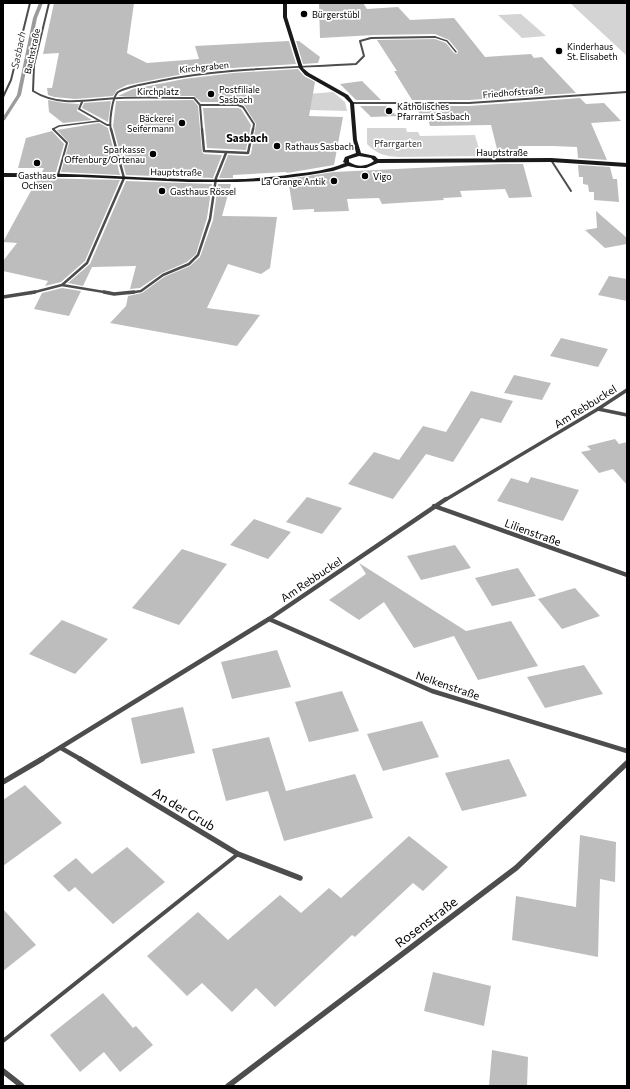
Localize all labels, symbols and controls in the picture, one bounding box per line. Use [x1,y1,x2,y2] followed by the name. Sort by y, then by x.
[299,9,309,19] marker: Bürgerstübl
[312,9,360,20] place label: Bürgerstübl
[22,27,42,75] street label: Bachstraße
[8,30,28,70] water label: Sasbach
[567,41,617,62] place label: Kinderhaus St. Elisabeth
[554,46,564,56] marker: Kinderhaus St. Elisabeth
[179,59,229,75] street label: Kirchgraben
[219,84,260,105] place label: Postfiliale Sasbach
[482,84,544,100] street label: Friedhofstraße
[137,86,179,97] street label: Kirchplatz
[206,89,216,99] marker: Postfiliale Sasbach
[397,101,470,122] place label: Katholisches Pfarramt Sasbach
[384,106,394,116] marker: Katholisches Pfarramt Sasbach
[127,113,174,134] place label: Bäckerei Seifermann
[177,118,187,128] marker: Bäckerei Seifermann
[226,131,268,144] district label: Sasbach
[374,138,422,149] park label: Pfarrgarten
[272,141,282,151] marker: Rathaus Sasbach
[285,141,354,152] place label: Rathaus Sasbach
[64,144,145,165] place label: Sparkasse Offenburg/Ortenau
[476,147,528,158] street label: Hauptstraße
[148,149,158,159] marker: Sparkasse Offenburg/Ortenau
[32,158,42,168] marker: Gasthaus Ochsen
[150,166,202,178] street label: Hauptstraße
[18,170,56,191] place label: Gasthaus Ochsen
[360,171,370,181] marker: Vigo
[373,171,392,182] place label: Vigo
[261,176,326,187] place label: La Grange Antik
[329,176,339,186] marker: La Grange Antik
[157,186,167,196] marker: Gasthaus Rössel
[170,186,236,197] place label: Gasthaus Rössel
[551,382,619,430] street label: Am Rebbuckel
[503,516,563,548] street label: Lilienstraße
[278,554,344,604] street label: Am Rebbuckel
[414,668,482,702] street label: Nelkenstraße
[150,784,219,834] street label: An der Grub
[392,893,460,951] street label: Rosenstraße

